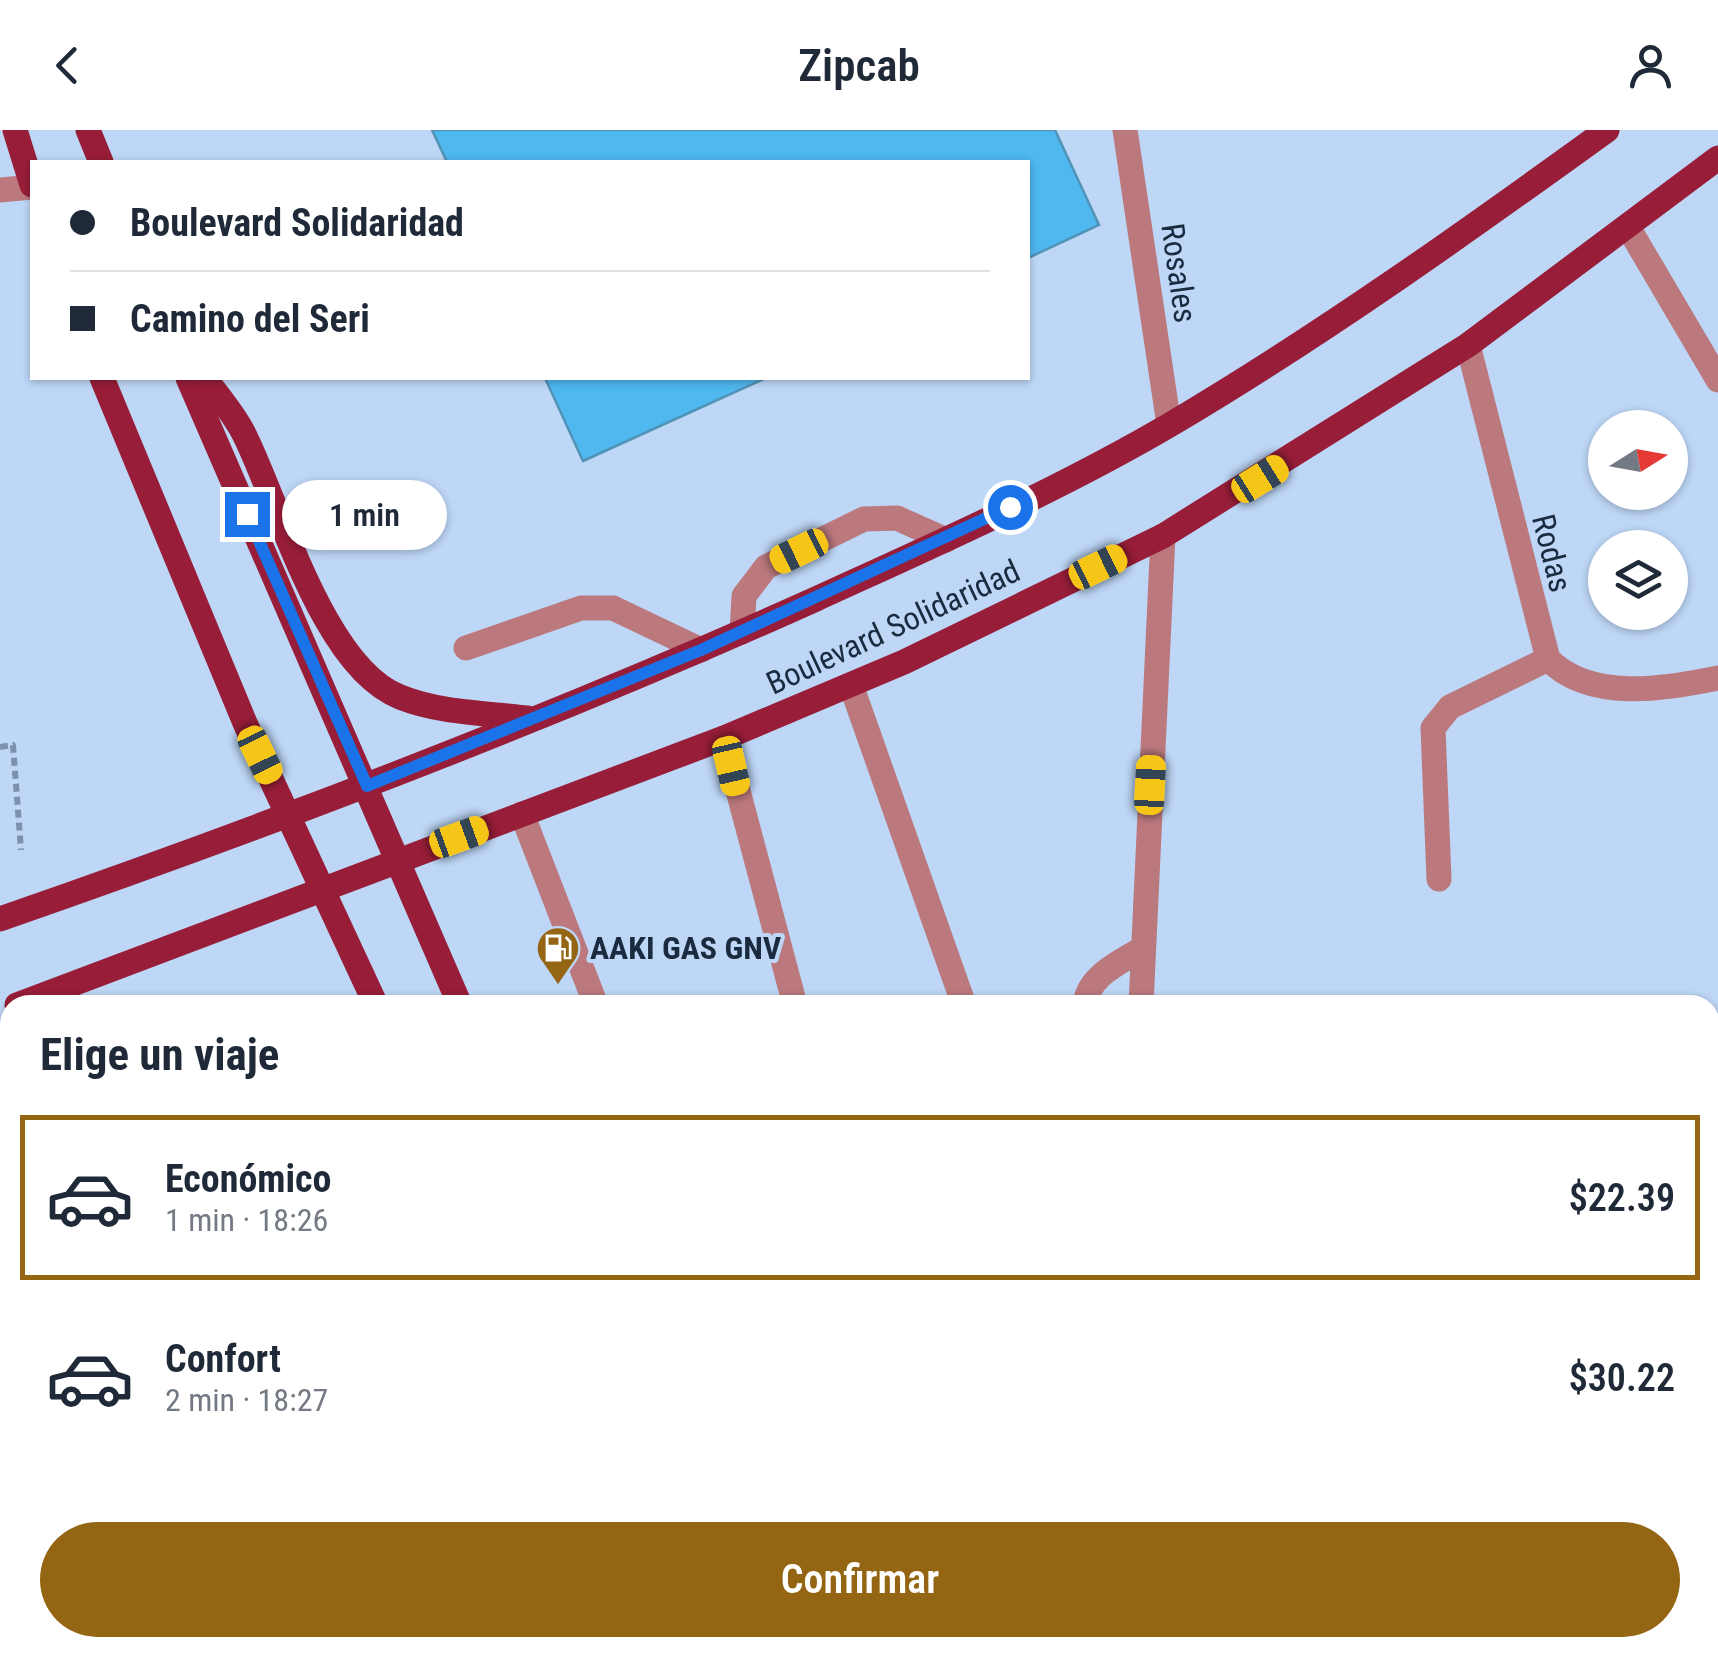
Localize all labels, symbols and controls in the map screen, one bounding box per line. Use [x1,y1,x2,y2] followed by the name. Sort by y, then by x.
[40,38,95,93] icon: back
[1623,38,1678,93] icon: person
[798,39,920,92] text: Zipcab
[130,201,464,245] text: Boulevard Solidaridad
[1153,221,1205,325] street label: Rosales
[130,297,370,341] text: Camino del Seri
[1588,410,1688,510] north arrow
[1588,410,1688,630] map controls
[1227,450,1293,508] car
[282,479,447,549] callout: 1 min
[988,485,1033,530] route start
[225,492,270,537] route end
[329,496,400,534] text: 1 min
[1524,510,1580,596] street label: Rodas
[765,524,833,578] car
[1588,530,1688,630] button: layers
[1064,540,1132,594] car
[760,552,1026,702] street label: Boulevard Solidaridad
[233,721,287,789] car
[710,733,752,799] car
[1133,754,1167,816] car
[426,813,492,861] car
[535,925,581,986] fuel station icon: AAKI GAS GNV
[590,929,782,967] place label: AAKI GAS GNV
[40,1028,279,1081] text: Elige un viaje
[45,1153,135,1243] icon: car
[165,1157,331,1201] text: Económico
[1569,1176,1675,1220] text: $22.39
[165,1201,328,1239] text: 1 min · 18:26
[45,1333,135,1423] icon: car
[165,1337,281,1381] text: Confort
[1569,1356,1675,1400] text: $30.22
[165,1381,328,1419] text: 2 min · 18:27
[40,1522,1680,1637] button: Confirmar

